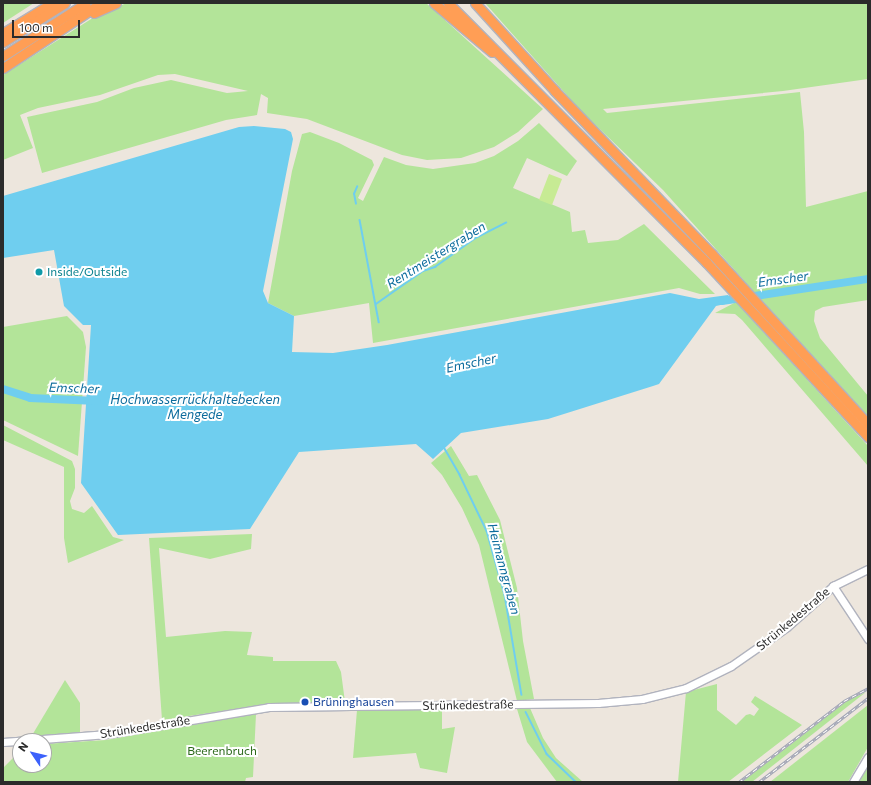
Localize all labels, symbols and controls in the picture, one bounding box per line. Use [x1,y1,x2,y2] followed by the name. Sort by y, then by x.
[14,12,82,38] scale bar
[19,20,53,34] text: 100 m
[384,218,488,292] water label: Rentmeistergraben
[47,265,127,279] place label: Inside/Outside
[34,267,44,277] marker: Inside/Outside
[757,268,809,290] water label: Emscher
[444,350,498,376] water label: Emscher
[48,379,100,397] water label: Emscher
[110,392,280,423] water label: Hochwasserrückhaltebecken Mengede
[484,522,524,616] water label: Heimanngraben
[754,584,832,654] street label: Strünkedestraße
[313,695,394,709] place label: Brüninghausen
[300,697,310,707] marker: Brüninghausen
[422,697,514,713] street label: Strünkedestraße
[99,713,191,741] street label: Strünkedestraße
[12,733,52,773] north arrow
[15,739,30,754] text: N
[187,744,257,758] park label: Beerenbruch

